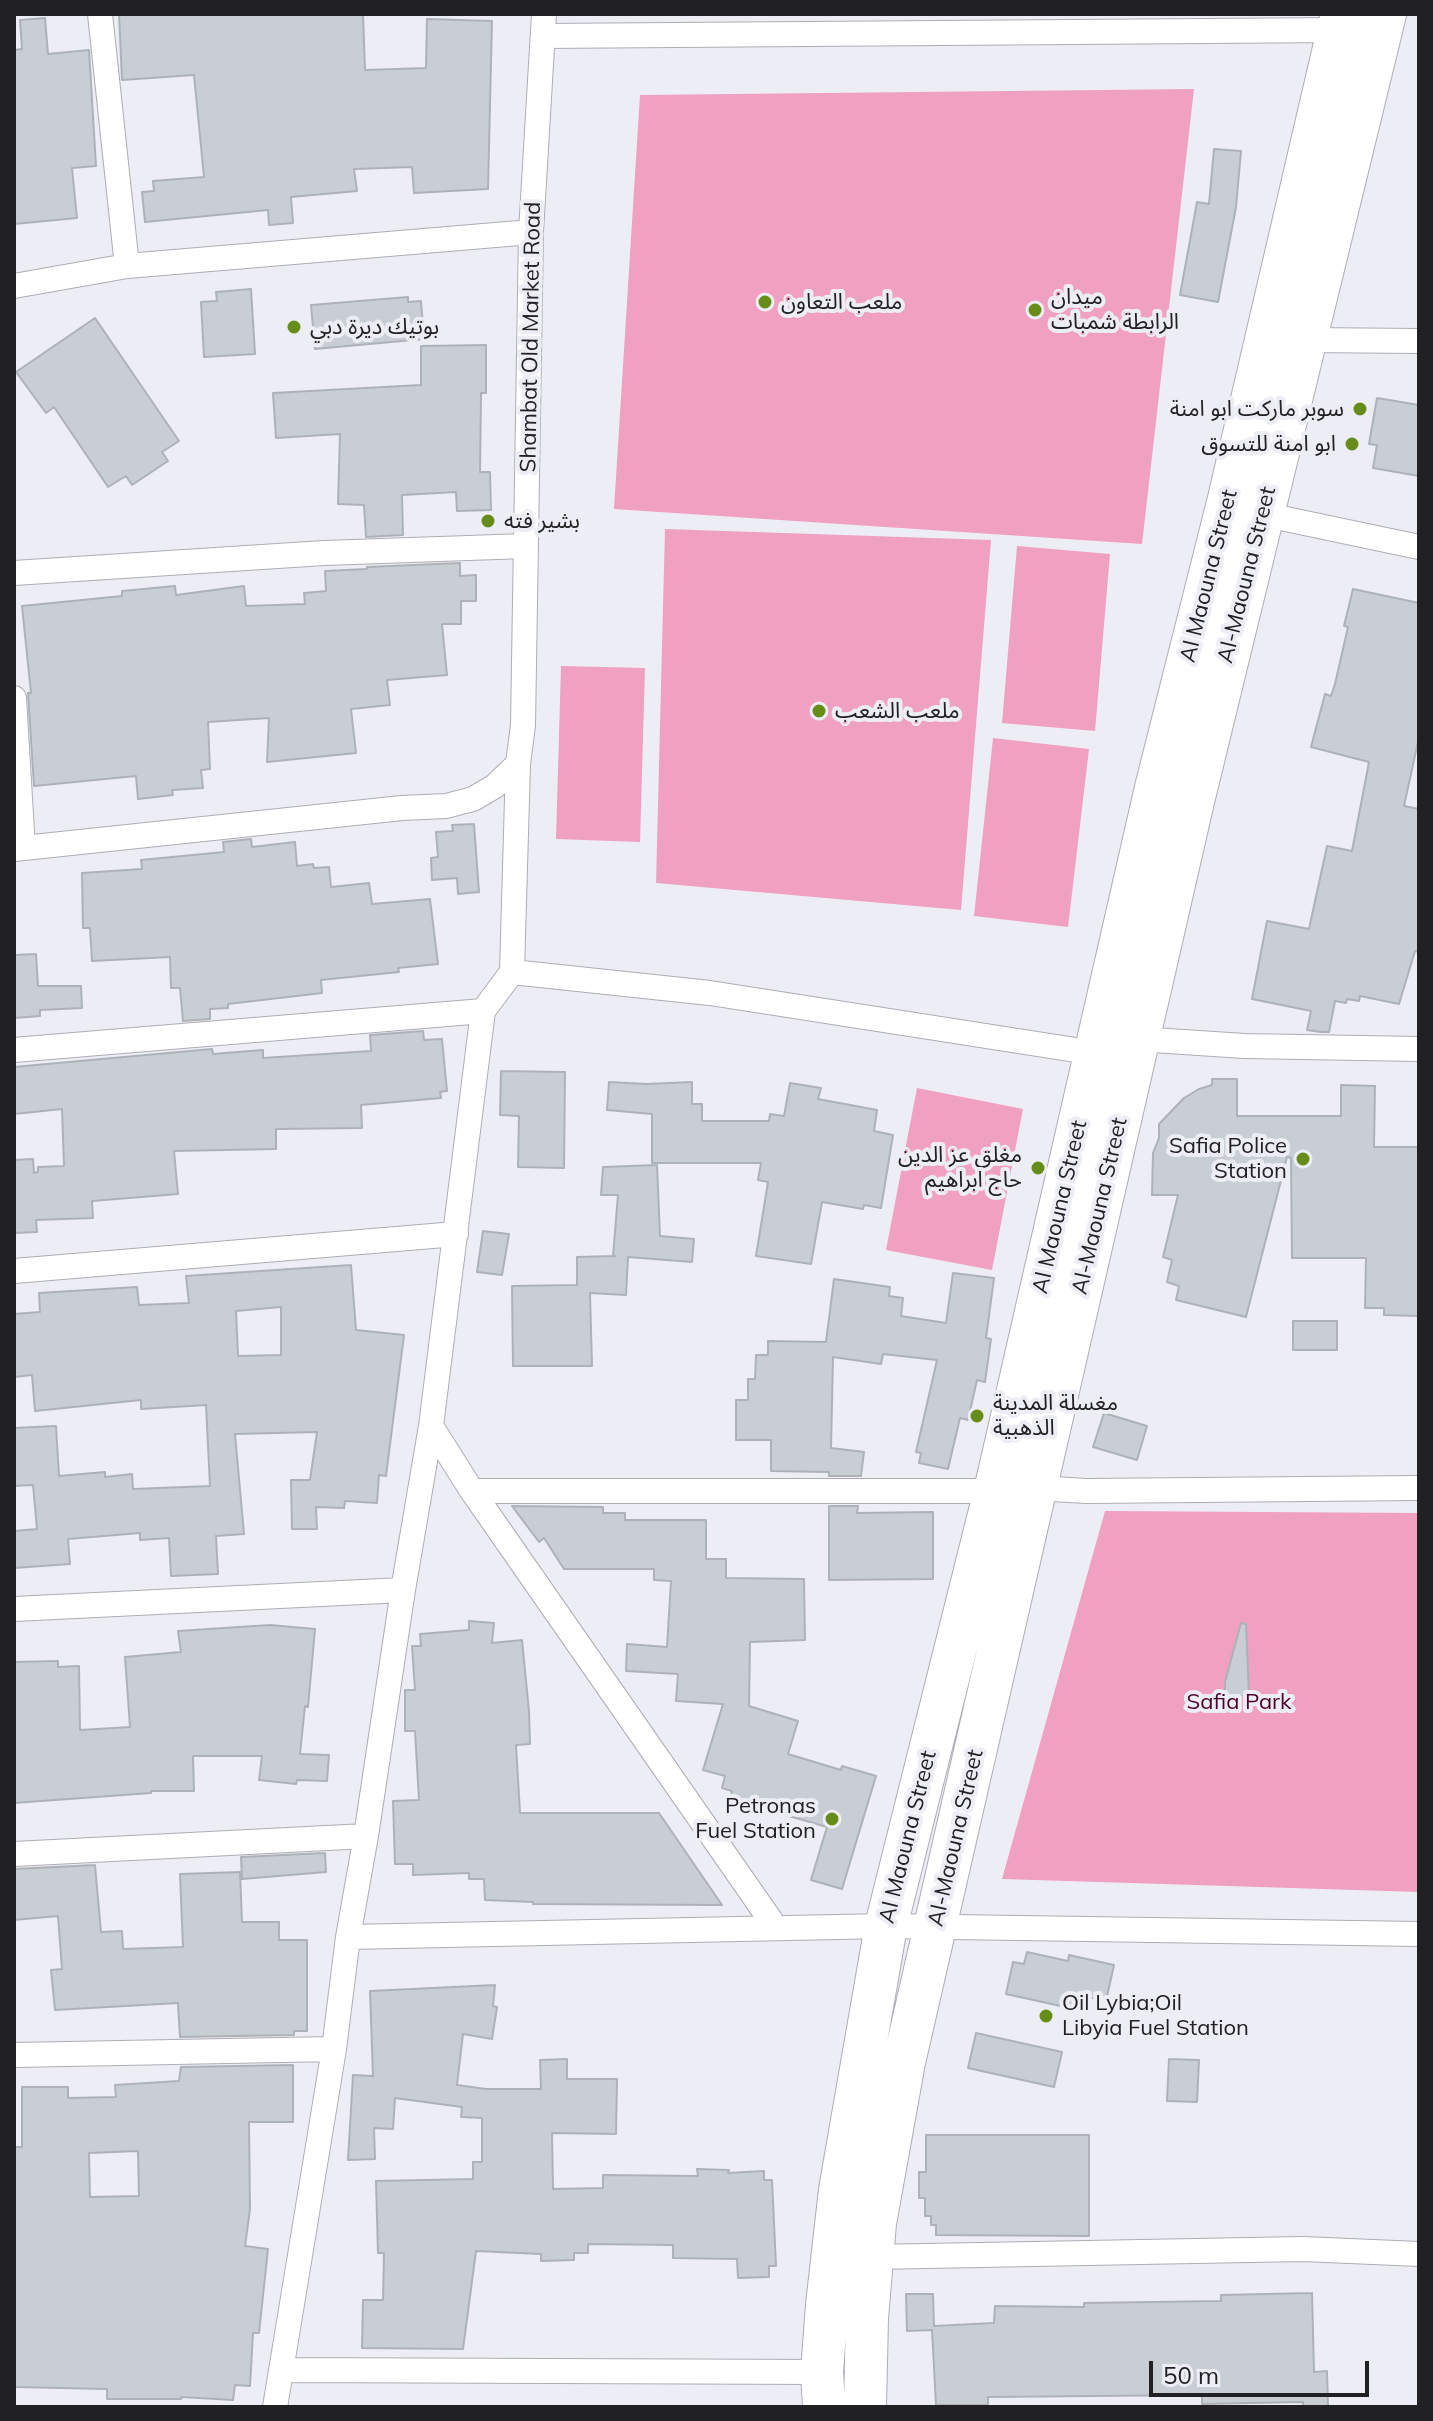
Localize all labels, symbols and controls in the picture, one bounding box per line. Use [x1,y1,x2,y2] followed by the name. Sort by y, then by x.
[515,202,547,472] street label: Shambat Old Market Road
[1051,284,1179,336] place label: ميدان الرابطة شمبات
[781,289,902,315] place label: ملعب التعاون
[756,293,774,311] marker: ملعب التعاون
[1026,301,1044,319] marker: ميدان الرابطة شمبات
[310,314,439,340] place label: بوتيك ديرة دبي
[285,318,303,336] marker: بوتيك ديرة دبي
[1170,396,1344,422] place label: سوبر ماركت ابو امنة
[1351,400,1369,418] marker: سوبر ماركت ابو امنة
[1201,431,1336,457] place label: ابو امنة للتسوق
[1343,435,1361,453] marker: ابو امنة للتسوق
[1212,484,1282,666] street label: Al-Maouna Street
[1175,487,1243,665] street label: Al Maouna Street
[504,508,580,534] place label: بشير فته
[479,512,497,530] marker: بشير فته
[835,698,960,724] place label: ملعب الشعب
[810,702,828,720] marker: ملعب الشعب
[1067,1115,1133,1297] street label: Al-Maouna Street
[1027,1118,1093,1296] street label: Al Maouna Street
[1169,1133,1287,1184] place label: Safia Police Station
[898,1142,1022,1194] place label: مغلق عز الدين حاج ابراهيم
[1294,1150,1312,1168] marker: Safia Police Station
[1029,1159,1047,1177] marker: مغلق عز الدين حاج ابراهيم
[993,1390,1118,1442] place label: مغسلة المدينة الذهبية
[968,1407,986,1425] marker: مغسلة المدينة الذهبية
[1187,1689,1291,1715] park label: Safia Park
[923,1747,989,1929] street label: Al-Maouna Street
[874,1748,942,1926] street label: Al Maouna Street
[695,1793,816,1844] place label: Petronas Fuel Station
[823,1810,841,1828] marker: Petronas Fuel Station
[1062,1990,1249,2042] place label: Oil Lybia;Oil Libyia Fuel Station
[1037,2007,1055,2025] marker: Oil Lybia;Oil Libyia Fuel Station
[1153,2345,1373,2395] scale bar
[1163,2360,1219,2390] text: 50 m

